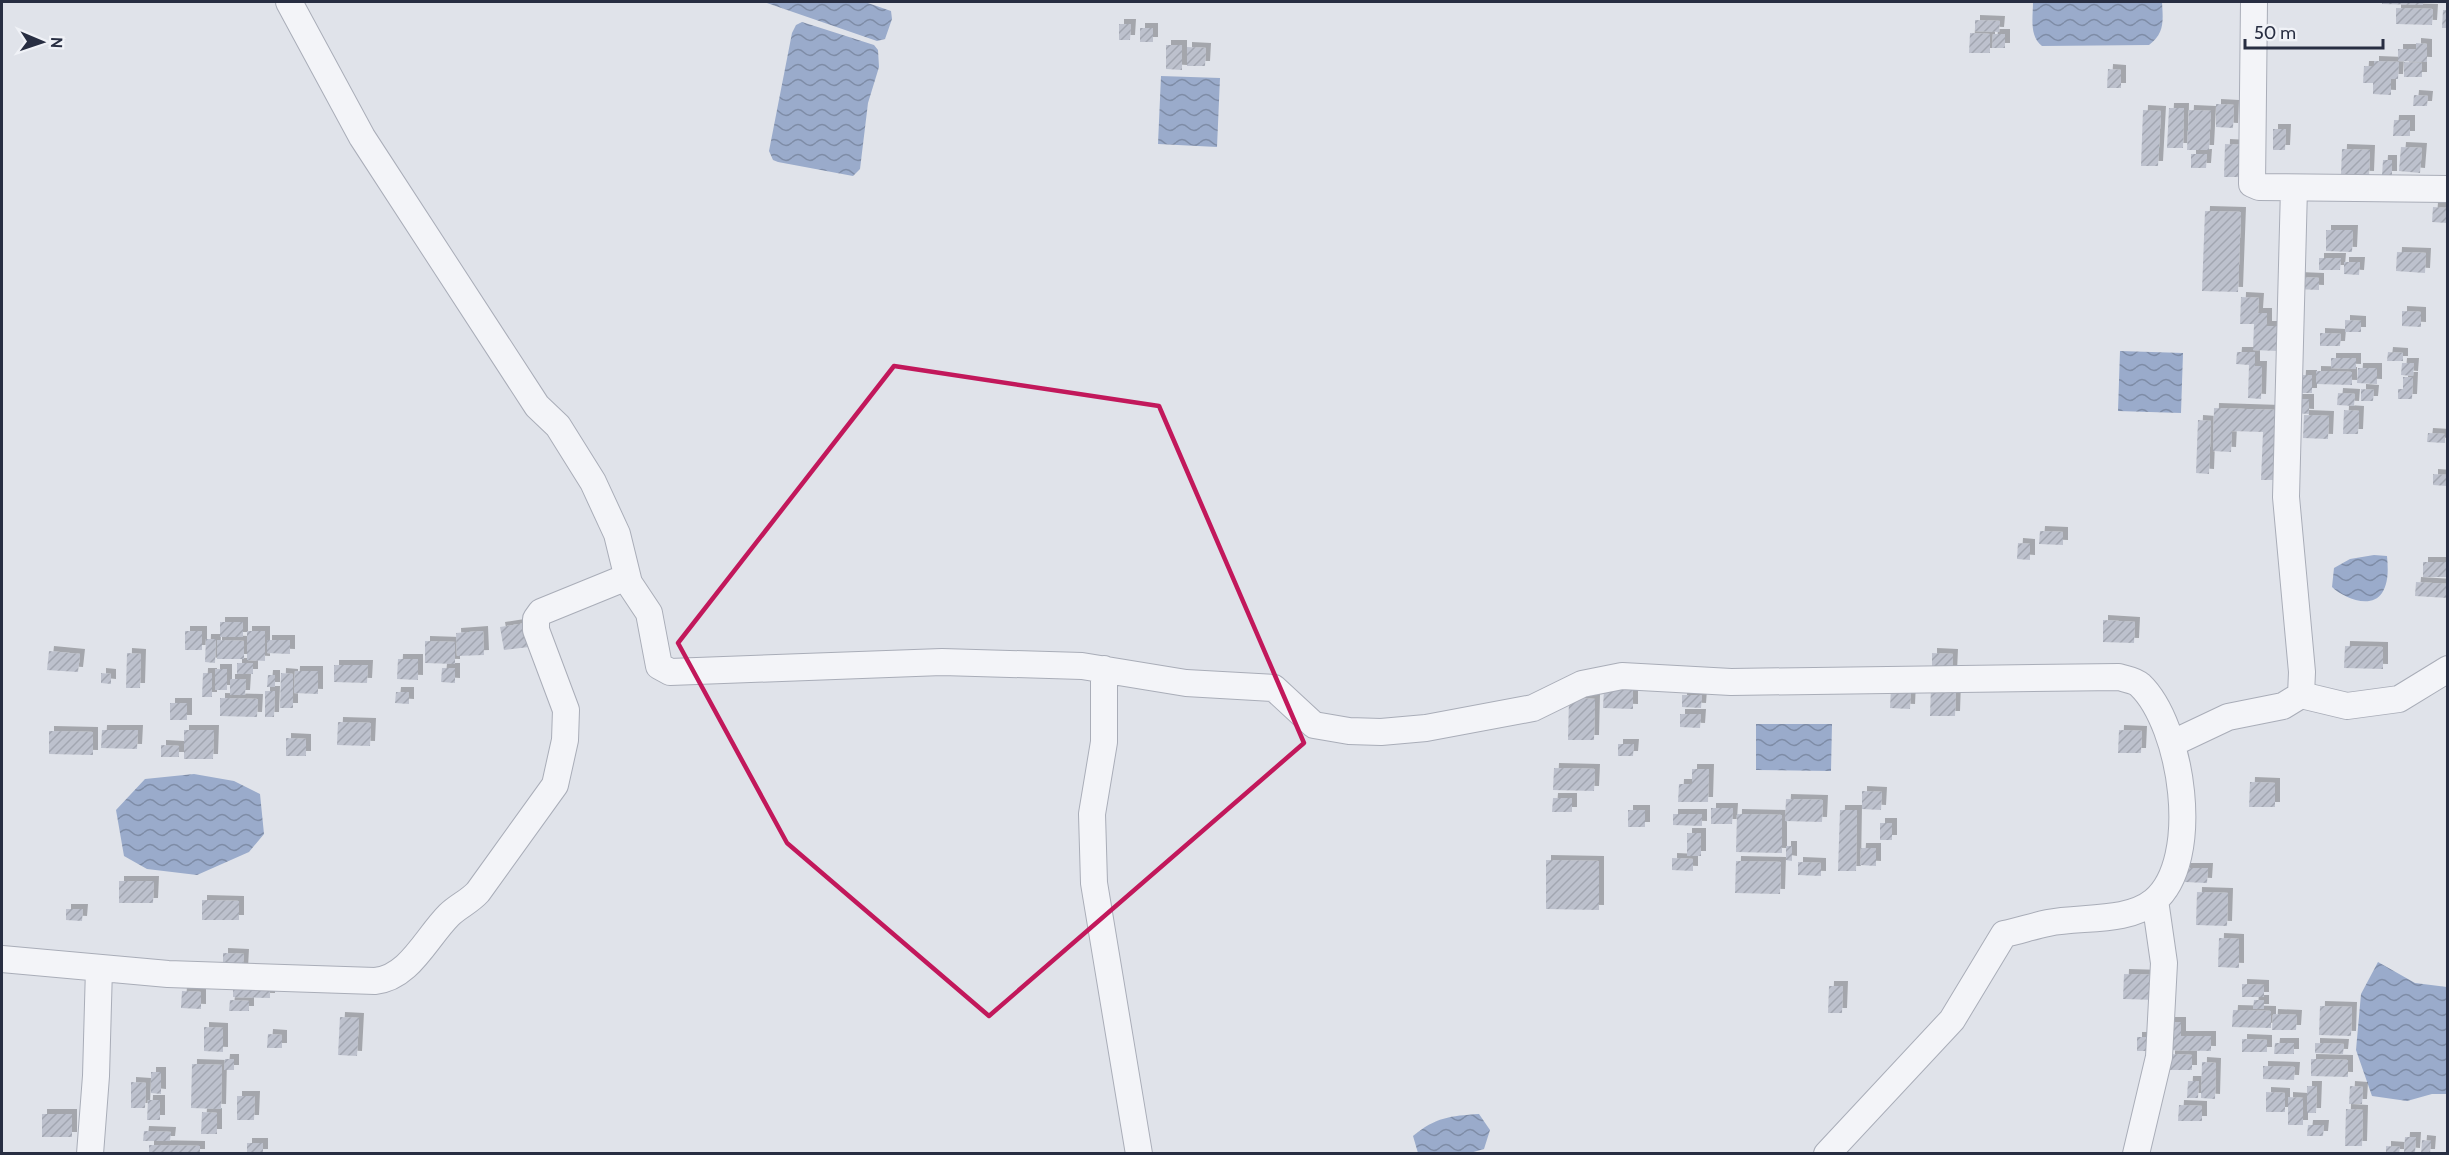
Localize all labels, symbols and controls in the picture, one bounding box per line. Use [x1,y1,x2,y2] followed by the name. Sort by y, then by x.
[12,12,72,72] north arrow
[2245,12,2383,50] scale bar
[2254,22,2296,44] text: 50 m
[47,37,66,48] text: N

